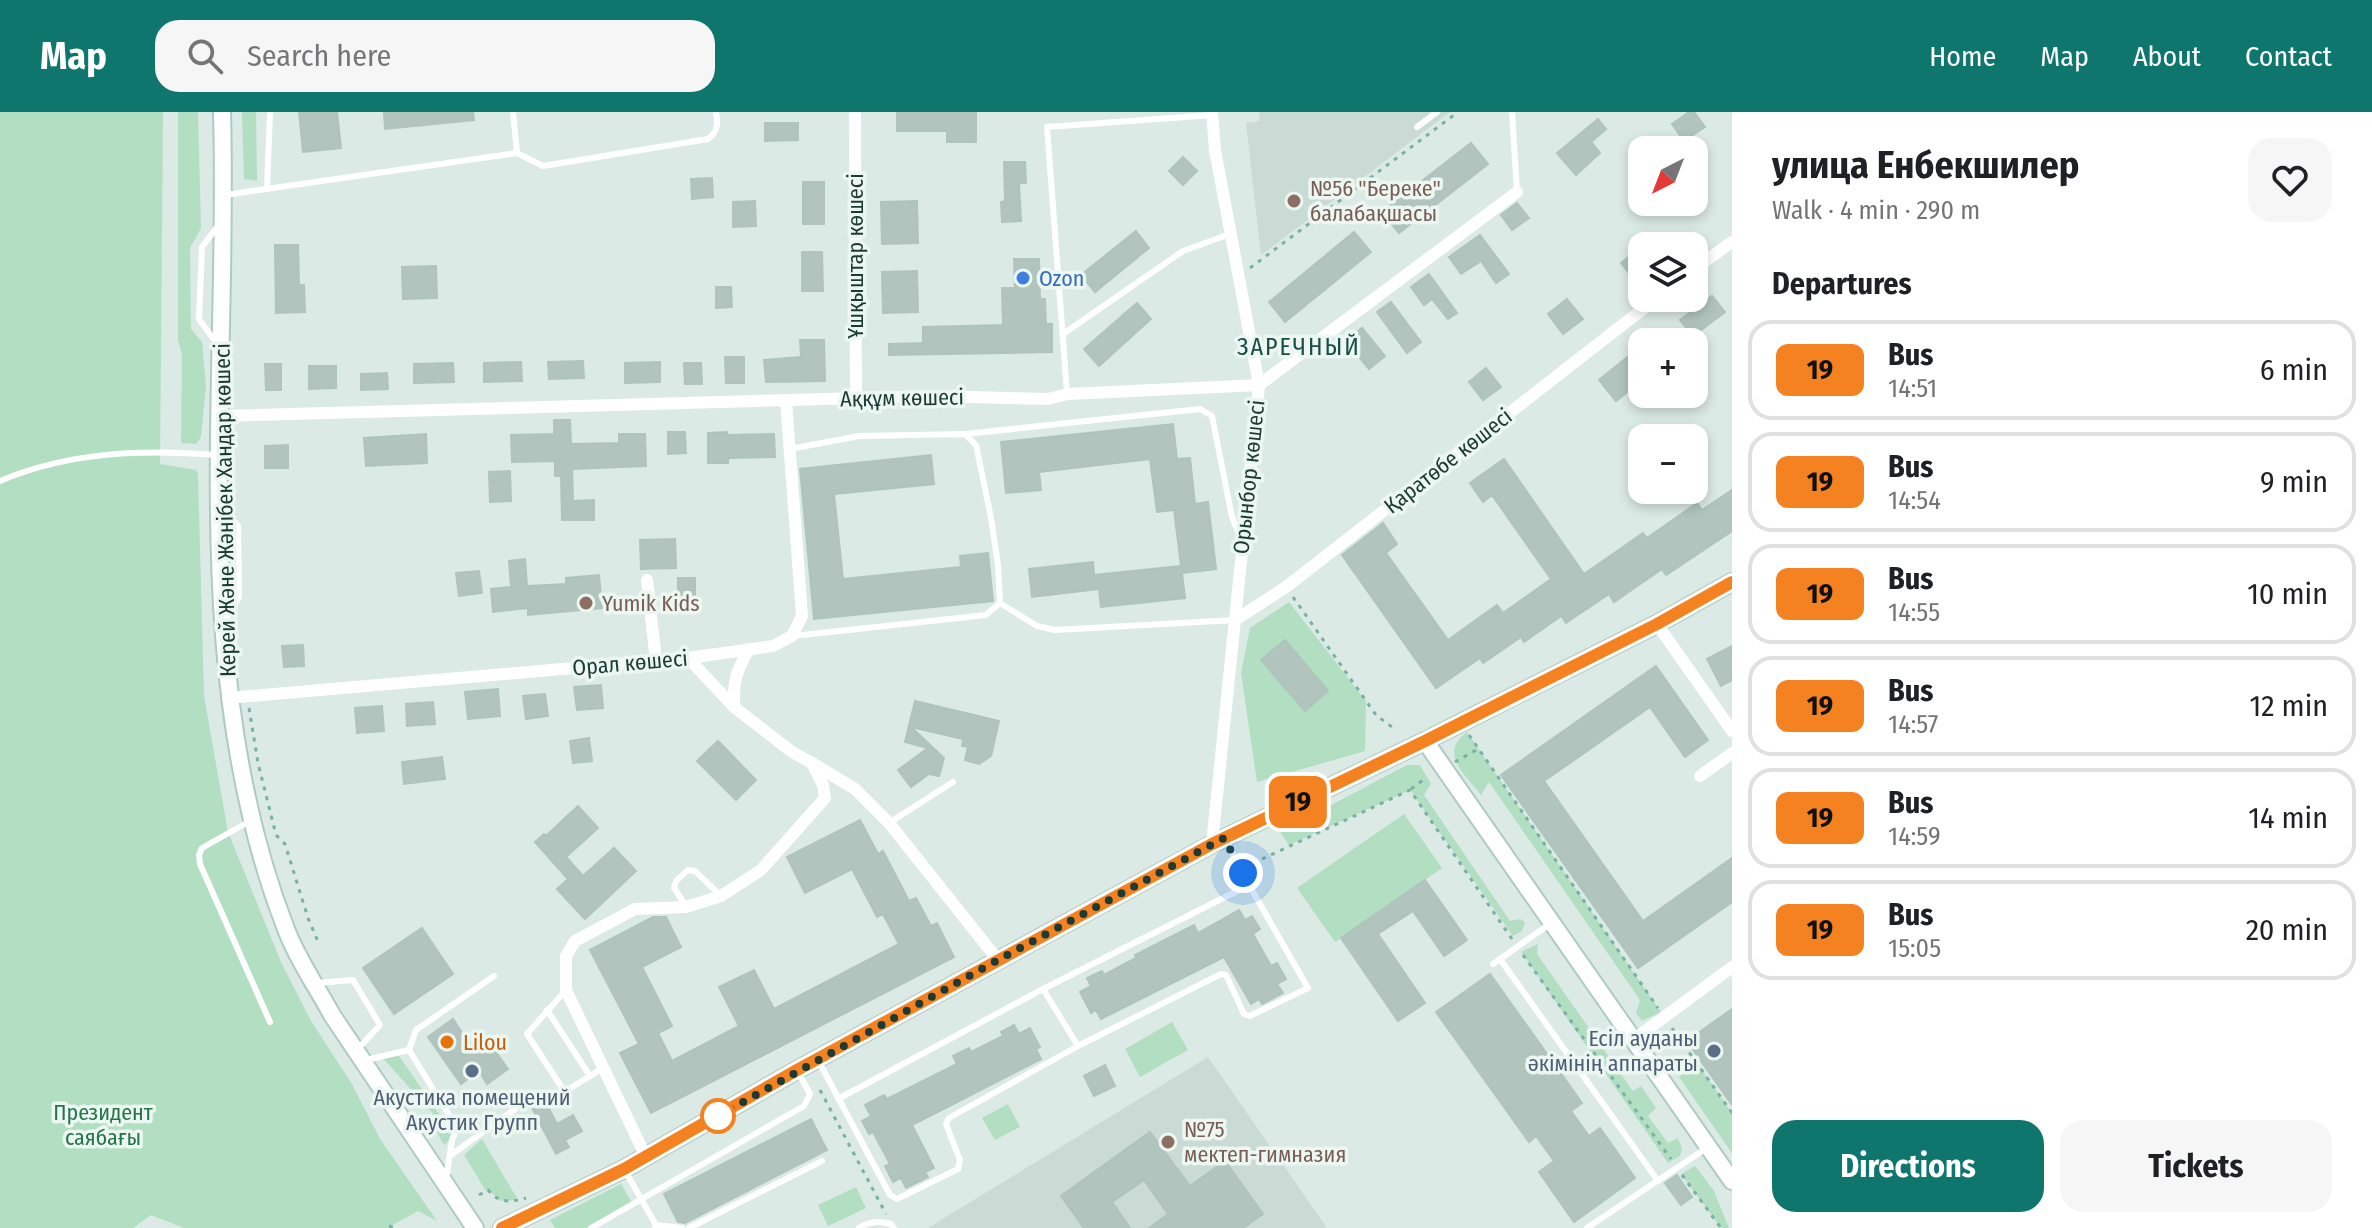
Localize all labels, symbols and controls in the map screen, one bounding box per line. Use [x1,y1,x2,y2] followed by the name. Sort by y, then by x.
[155,20,715,92] search box
[40,33,107,79] text: Map
[183,34,227,78] icon: search
[247,38,391,74] text: Search here
[1929,40,1996,73] text: Home
[2040,40,2089,73] text: Map
[2133,40,2201,73] text: About
[2245,40,2332,73] text: Contact
[1628,136,1708,216] north arrow
[1628,136,1708,504] map controls
[2248,138,2332,222] button: heart
[1772,142,2079,188] text: улица Енбекшилер
[842,173,869,339] street label: Ұшқыштар көшесі
[1310,175,1441,227] place label: №56 "Береке" балабақшасы
[1285,192,1303,210] marker: №56 "Береке" балабақшасы
[1772,195,1980,226] text: Walk · 4 min · 290 m
[1628,232,1708,312] button: layers
[1039,265,1084,292] place label: Ozon
[1772,266,1912,302] text: Departures
[1014,269,1032,287] marker: Ozon
[1628,328,1708,408] button: +
[1237,333,1361,361] district label: ЗАРЕЧНЫЙ
[1888,337,1933,373] text: Bus
[209,343,241,677] street label: Керей Және Жәнібек Хандар көшесі
[2260,352,2328,388] text: 6 min
[1807,353,1833,386] text: 19
[1888,373,1937,404] text: 14:51
[840,383,964,413] street label: Аққұм көшесі
[1227,399,1271,555] street label: Орынбор көшесі
[1379,403,1517,519] street label: Қаратөбе көшесі
[1628,424,1708,504] button: −
[1888,449,1933,485] text: Bus
[2260,464,2328,500] text: 9 min
[1807,465,1833,498] text: 19
[1888,485,1941,516] text: 14:54
[1888,561,1933,597] text: Bus
[2247,576,2328,612] text: 10 min
[1807,577,1833,610] text: 19
[602,590,700,617] place label: Yumik Kids
[577,594,595,612] marker: Yumik Kids
[1888,597,1940,628] text: 14:55
[571,645,689,681] street label: Орал көшесі
[1888,673,1933,709] text: Bus
[2250,688,2328,724] text: 12 min
[1807,689,1833,722] text: 19
[1888,709,1938,740] text: 14:57
[1262,776,1334,828] line badge: 19
[1285,785,1311,818] text: 19
[1888,785,1933,821] text: Bus
[2248,800,2328,836] text: 14 min
[1807,801,1833,834] text: 19
[1888,821,1941,852] text: 14:59
[1223,853,1263,893] your location
[1888,897,1933,933] text: Bus
[2246,912,2328,948] text: 20 min
[1807,913,1833,946] text: 19
[1888,933,1941,964] text: 15:05
[1528,1025,1698,1077] place label: Есіл ауданы әкімінің аппараты
[463,1029,507,1056] place label: Lilou
[438,1033,456,1051] marker: Lilou
[1705,1042,1723,1060] marker: Есіл ауданы әкімінің аппараты
[463,1062,481,1080] marker: Акустика помещений Акустик Групп
[373,1084,571,1136] place label: Акустика помещений Акустик Групп
[53,1099,153,1151] park label: Президент саябағы
[701,1099,735,1133] unlabelled marker
[1184,1116,1346,1168] place label: №75 мектеп-гимназия
[1772,1120,2044,1212] button: Directions
[2060,1120,2332,1212] button: Tickets
[1159,1133,1177,1151] marker: №75 мектеп-гимназия

